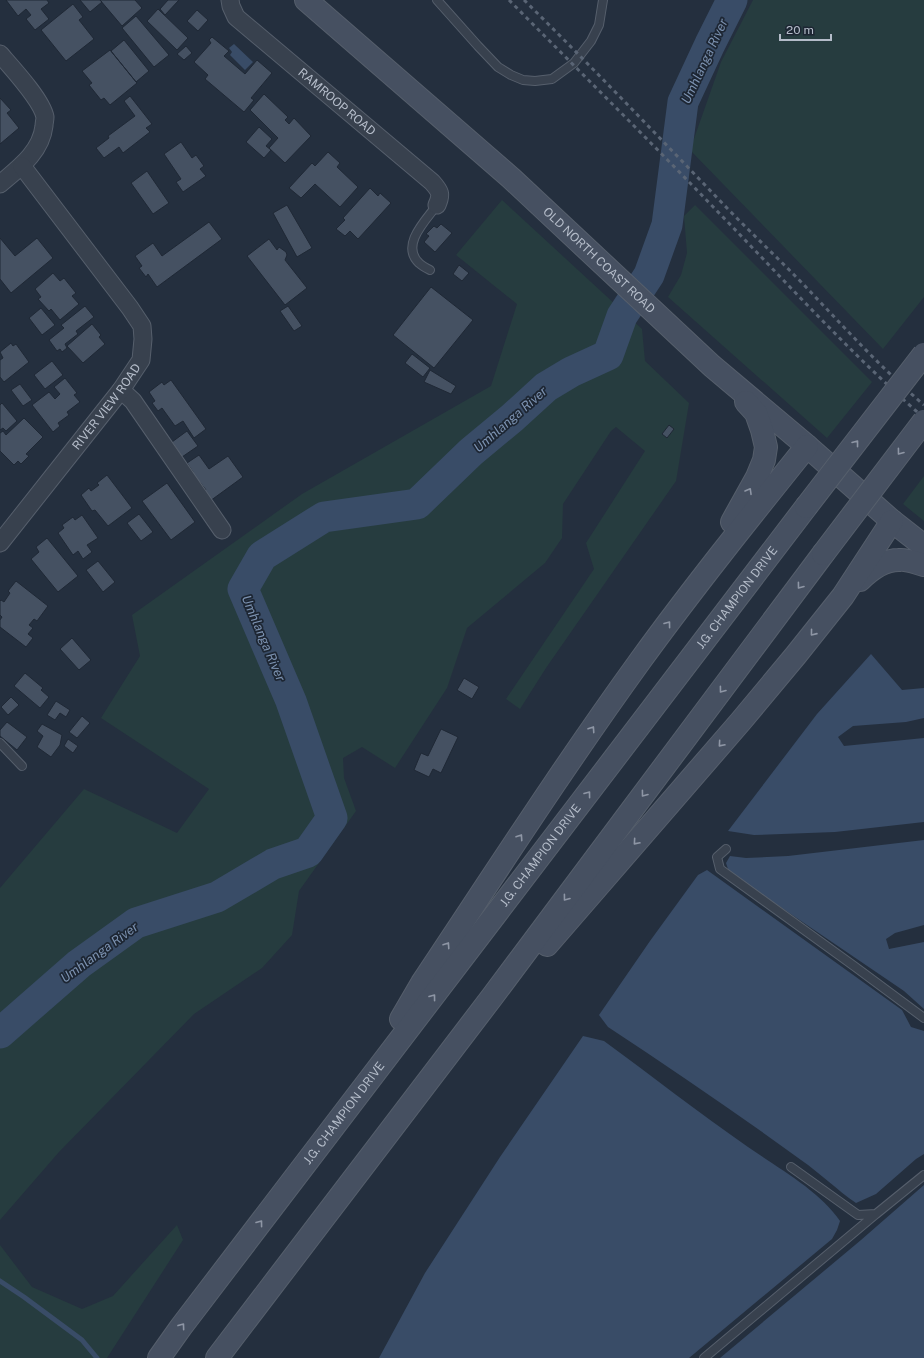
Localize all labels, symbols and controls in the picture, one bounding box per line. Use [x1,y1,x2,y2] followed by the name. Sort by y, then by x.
[678,16,731,106] water label: Umhlanga River
[780,16,831,42] scale bar
[786,23,814,37] text: 20 m
[295,65,378,138] street label: RAMROOP ROAD
[540,205,658,316] street label: OLD NORTH COAST ROAD
[69,361,144,453] street label: RIVER VIEW ROAD
[471,383,550,455] water label: Umhlanga River
[851,440,858,447] one-way arrow
[898,447,905,454] one-way arrow
[745,488,752,495] one-way arrow
[693,544,780,652] street label: J.G. CHAMPION DRIVE
[797,581,804,588] one-way arrow
[239,593,288,684] water label: Umhlanga River
[663,621,670,628] one-way arrow
[811,628,818,636] one-way arrow
[719,685,726,692] one-way arrow
[587,726,595,733] one-way arrow
[719,739,726,746] one-way arrow
[642,789,649,796] one-way arrow
[583,791,590,798] one-way arrow
[497,801,584,909] street label: J.G. CHAMPION DRIVE
[515,834,522,841] one-way arrow
[634,837,641,845] one-way arrow
[563,894,571,901] one-way arrow
[58,919,141,986] water label: Umhlanga River
[443,942,450,949] one-way arrow
[428,994,435,1001] one-way arrow
[301,1059,388,1167] street label: J.G. CHAMPION DRIVE
[255,1220,262,1227] one-way arrow
[177,1323,184,1330] one-way arrow

